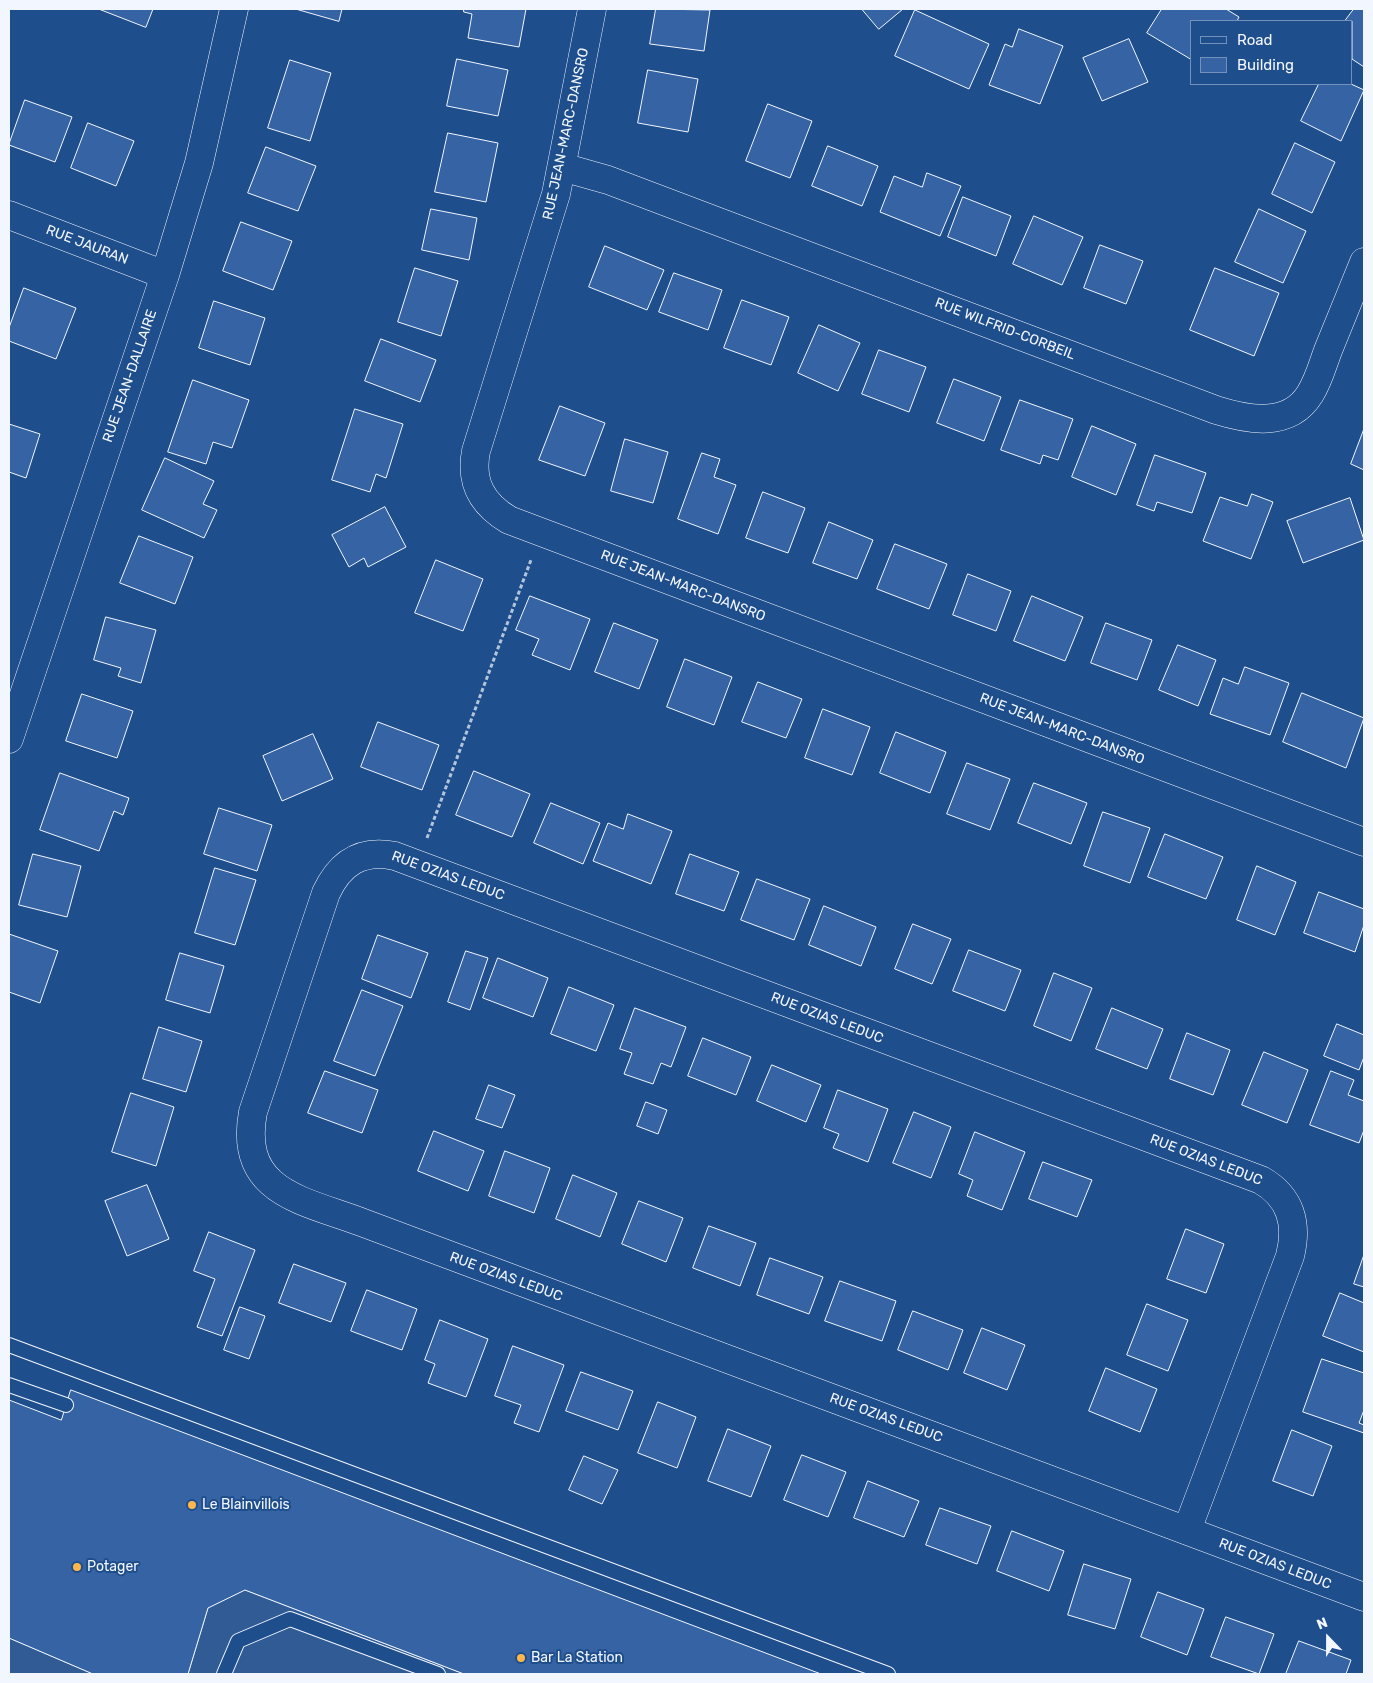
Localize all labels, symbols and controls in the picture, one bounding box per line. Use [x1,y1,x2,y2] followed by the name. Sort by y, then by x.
[1190,20,1353,85] legend
[1237,31,1273,49] text: Road
[540,47,592,221] street label: RUE JEAN-MARC-DANSRO
[1237,56,1294,74] text: Building
[43,222,131,268] street label: RUE JAURAN
[932,294,1078,364] street label: RUE WILFRID-CORBEIL
[99,307,161,445] street label: RUE JEAN-DALLAIRE
[598,547,768,625] street label: RUE JEAN-MARC-DANSRO
[977,690,1147,768] street label: RUE JEAN-MARC-DANSRO
[389,848,507,904] street label: RUE OZIAS LEDUC
[768,989,886,1047] street label: RUE OZIAS LEDUC
[1147,1131,1265,1189] street label: RUE OZIAS LEDUC
[447,1249,565,1305] street label: RUE OZIAS LEDUC
[827,1390,945,1446] street label: RUE OZIAS LEDUC
[202,1497,290,1513] place label: Le Blainvillois
[186,1499,198,1511] marker: Le Blainvillois
[1216,1535,1334,1593] street label: RUE OZIAS LEDUC
[87,1559,139,1575] place label: Potager
[71,1561,83,1573] marker: Potager
[1303,1613,1353,1663] north arrow
[1314,1614,1330,1633] text: N
[531,1650,623,1666] place label: Bar La Station
[515,1652,527,1664] marker: Bar La Station

